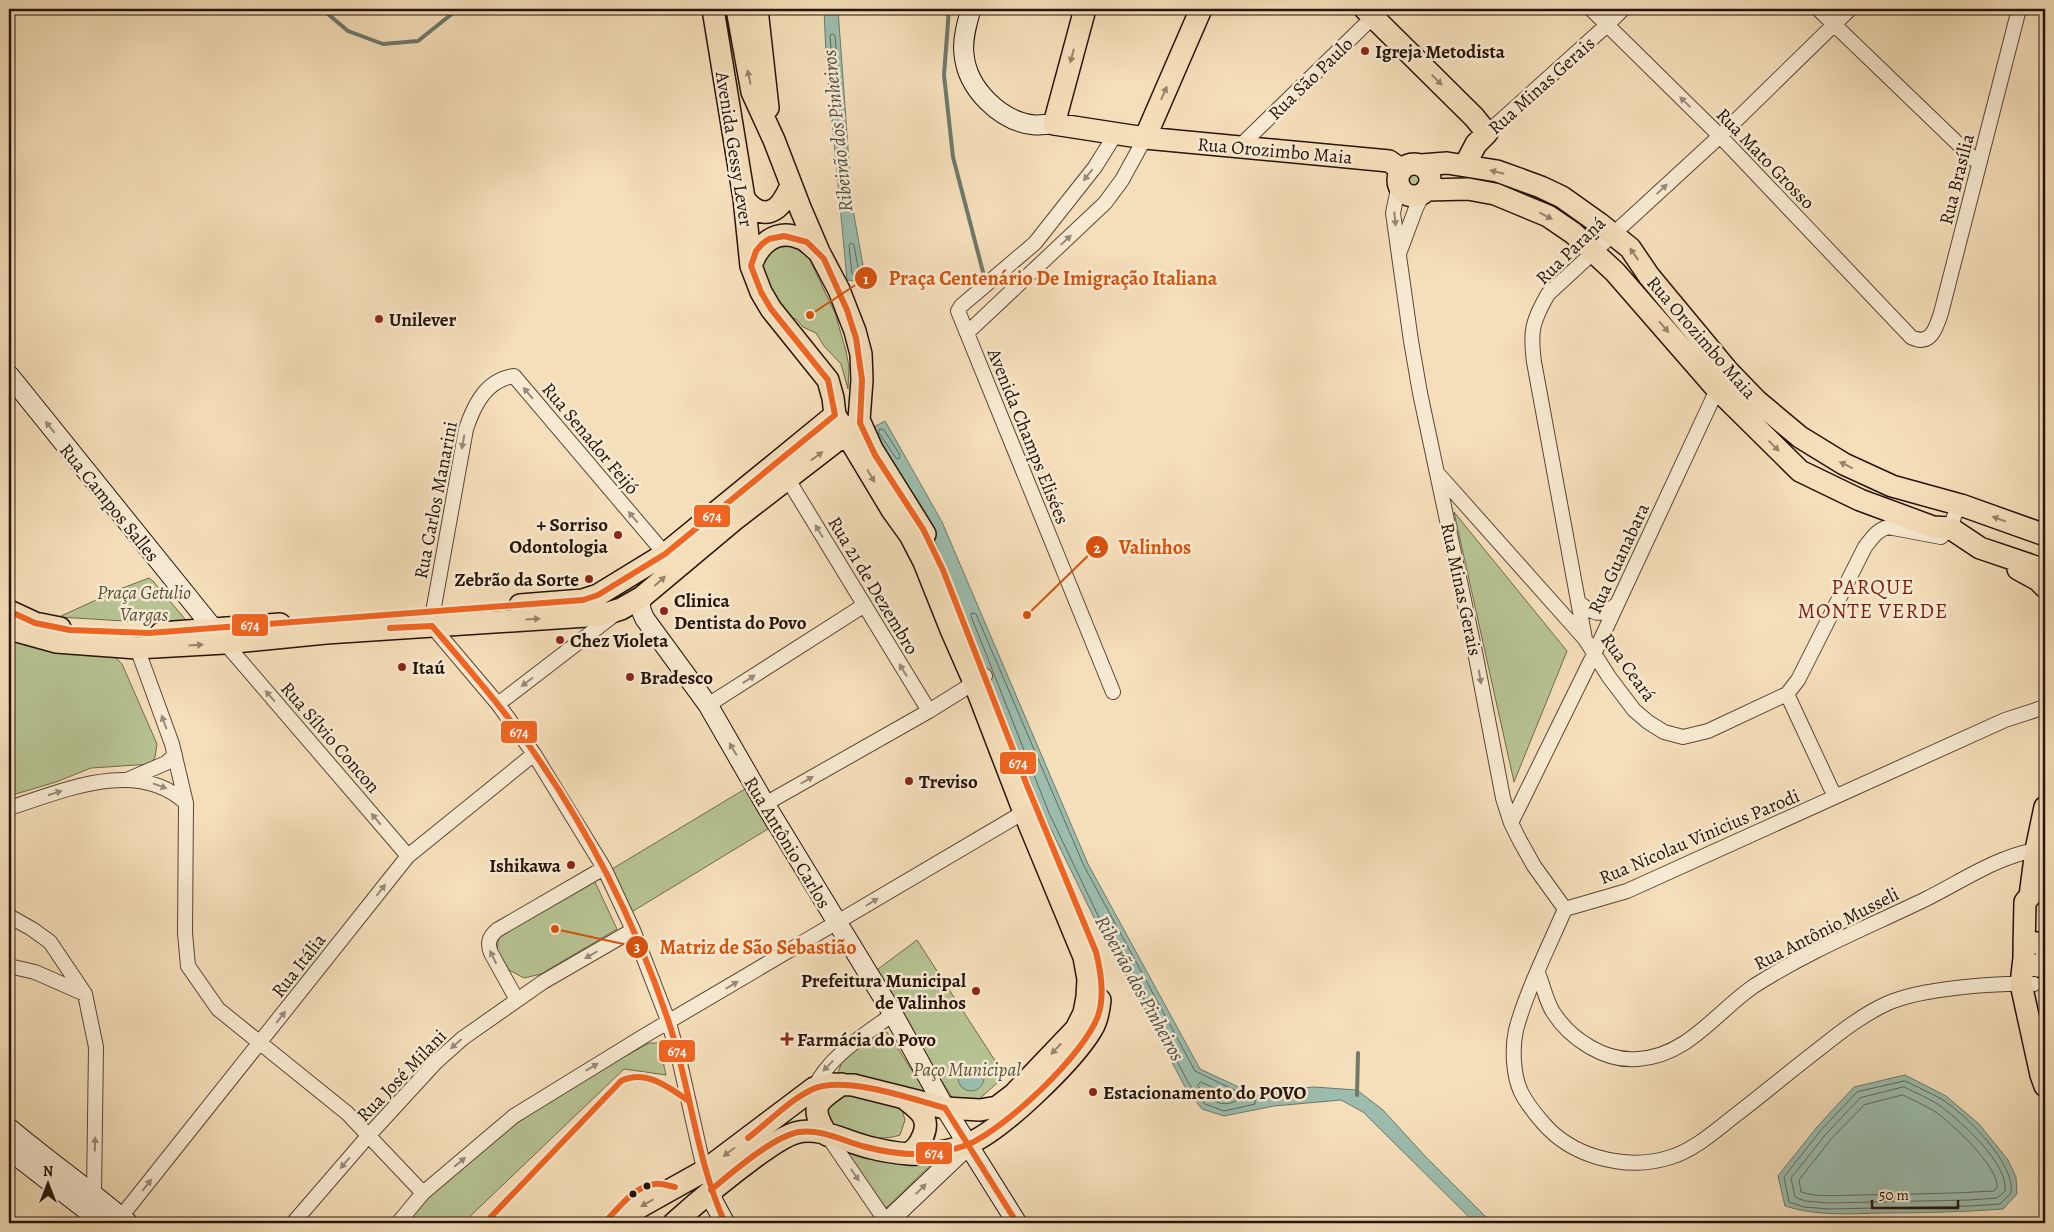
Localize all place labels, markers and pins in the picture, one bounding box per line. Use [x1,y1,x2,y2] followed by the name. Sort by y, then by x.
[1375,39,1506,65] place label: Igreja Metodista
[1359,45,1371,57] marker: Igreja Metodista
[854,261,1228,296] callout: Praça Centenário De Imigração Italiana
[389,307,457,333] place label: Unilever
[373,313,385,325] marker: Unilever
[509,512,609,560] place label: + Sorriso Odontologia
[612,529,624,541] marker: + Sorriso Odontologia
[1084,530,1201,565] callout: Valinhos
[455,567,579,593] place label: Zebrão da Sorte
[583,573,595,585] marker: Zebrão da Sorte
[674,588,807,636] place label: Clinica Dentista do Povo
[658,605,670,617] marker: Clinica Dentista do Povo
[570,628,669,654] place label: Chez Violeta
[554,634,566,646] marker: Chez Violeta
[412,655,445,681] place label: Itaú
[396,661,408,673] marker: Itaú
[640,665,713,691] place label: Bradesco
[624,671,636,683] marker: Bradesco
[919,769,978,795] place label: Treviso
[903,775,915,787] marker: Treviso
[489,853,562,879] place label: Ishikawa
[565,859,577,871] marker: Ishikawa
[625,930,867,965] callout: Matriz de São Sebastião
[801,968,966,1016] place label: Prefeitura Municipal de Valinhos
[970,985,982,997] marker: Prefeitura Municipal de Valinhos
[797,1027,936,1053] place label: Farmácia do Povo
[781,1033,793,1045] marker: Farmácia do Povo
[1103,1080,1307,1106] place label: Estacionamento do POVO
[1087,1086,1099,1098] marker: Estacionamento do POVO
[642,1181,652,1191] unlabelled marker
[628,1189,638,1199] unlabelled marker

